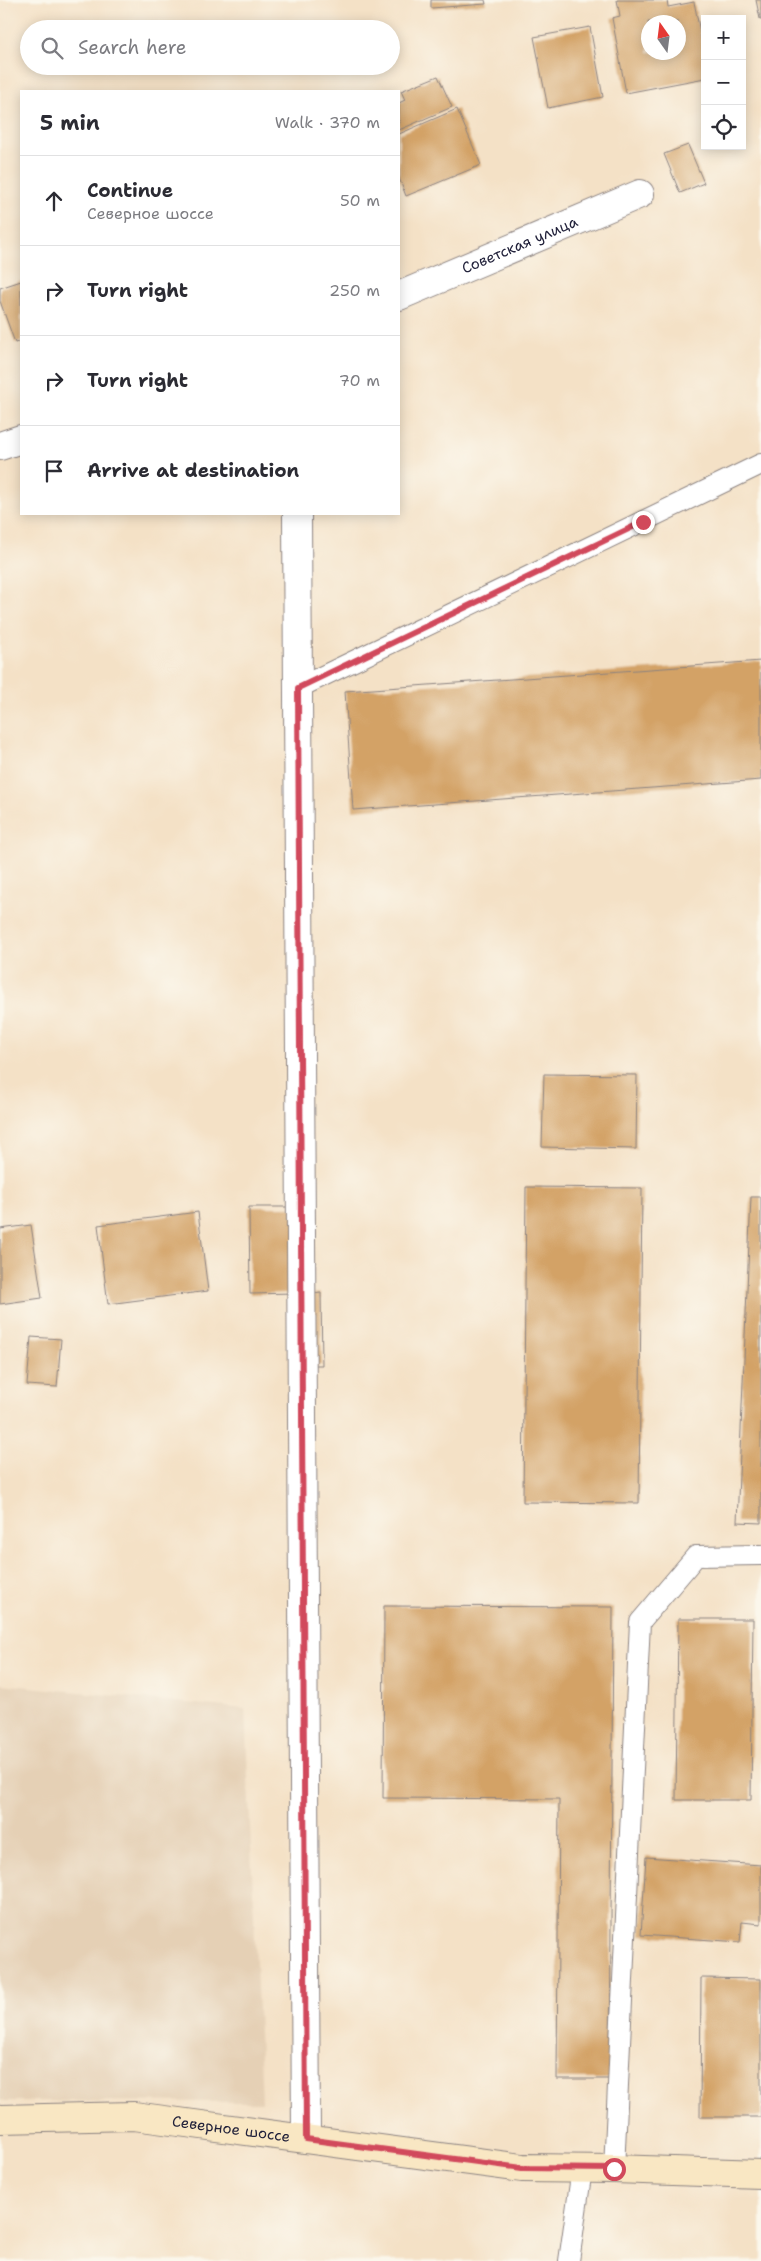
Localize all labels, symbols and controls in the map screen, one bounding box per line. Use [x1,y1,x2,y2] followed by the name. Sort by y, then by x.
[641,15,686,60] north arrow
[701,15,746,150] map controls
[701,15,746,60] button: +
[20,20,400,75] search box
[38,34,66,62] icon: search
[78,35,187,60] text: Search here
[701,60,746,105] button: −
[701,105,746,150] button: locate
[40,109,100,137] text: 5 min
[275,112,380,133] text: Walk · 370 m
[87,178,173,203] text: Continue
[40,187,68,215] icon: ahead
[340,190,380,211] text: 50 m
[87,203,214,224] text: Северное шоссе
[459,211,581,278] street label: Советская улица
[40,277,68,305] icon: right
[87,278,188,303] text: Turn right
[329,280,380,301] text: 250 m
[40,367,68,395] icon: right
[87,368,188,393] text: Turn right
[339,370,380,391] text: 70 m
[40,457,68,485] icon: arrive
[87,458,299,483] text: Arrive at destination
[632,511,655,534] route end
[171,2111,291,2147] street label: Северное шоссе
[603,2158,626,2181] route start

